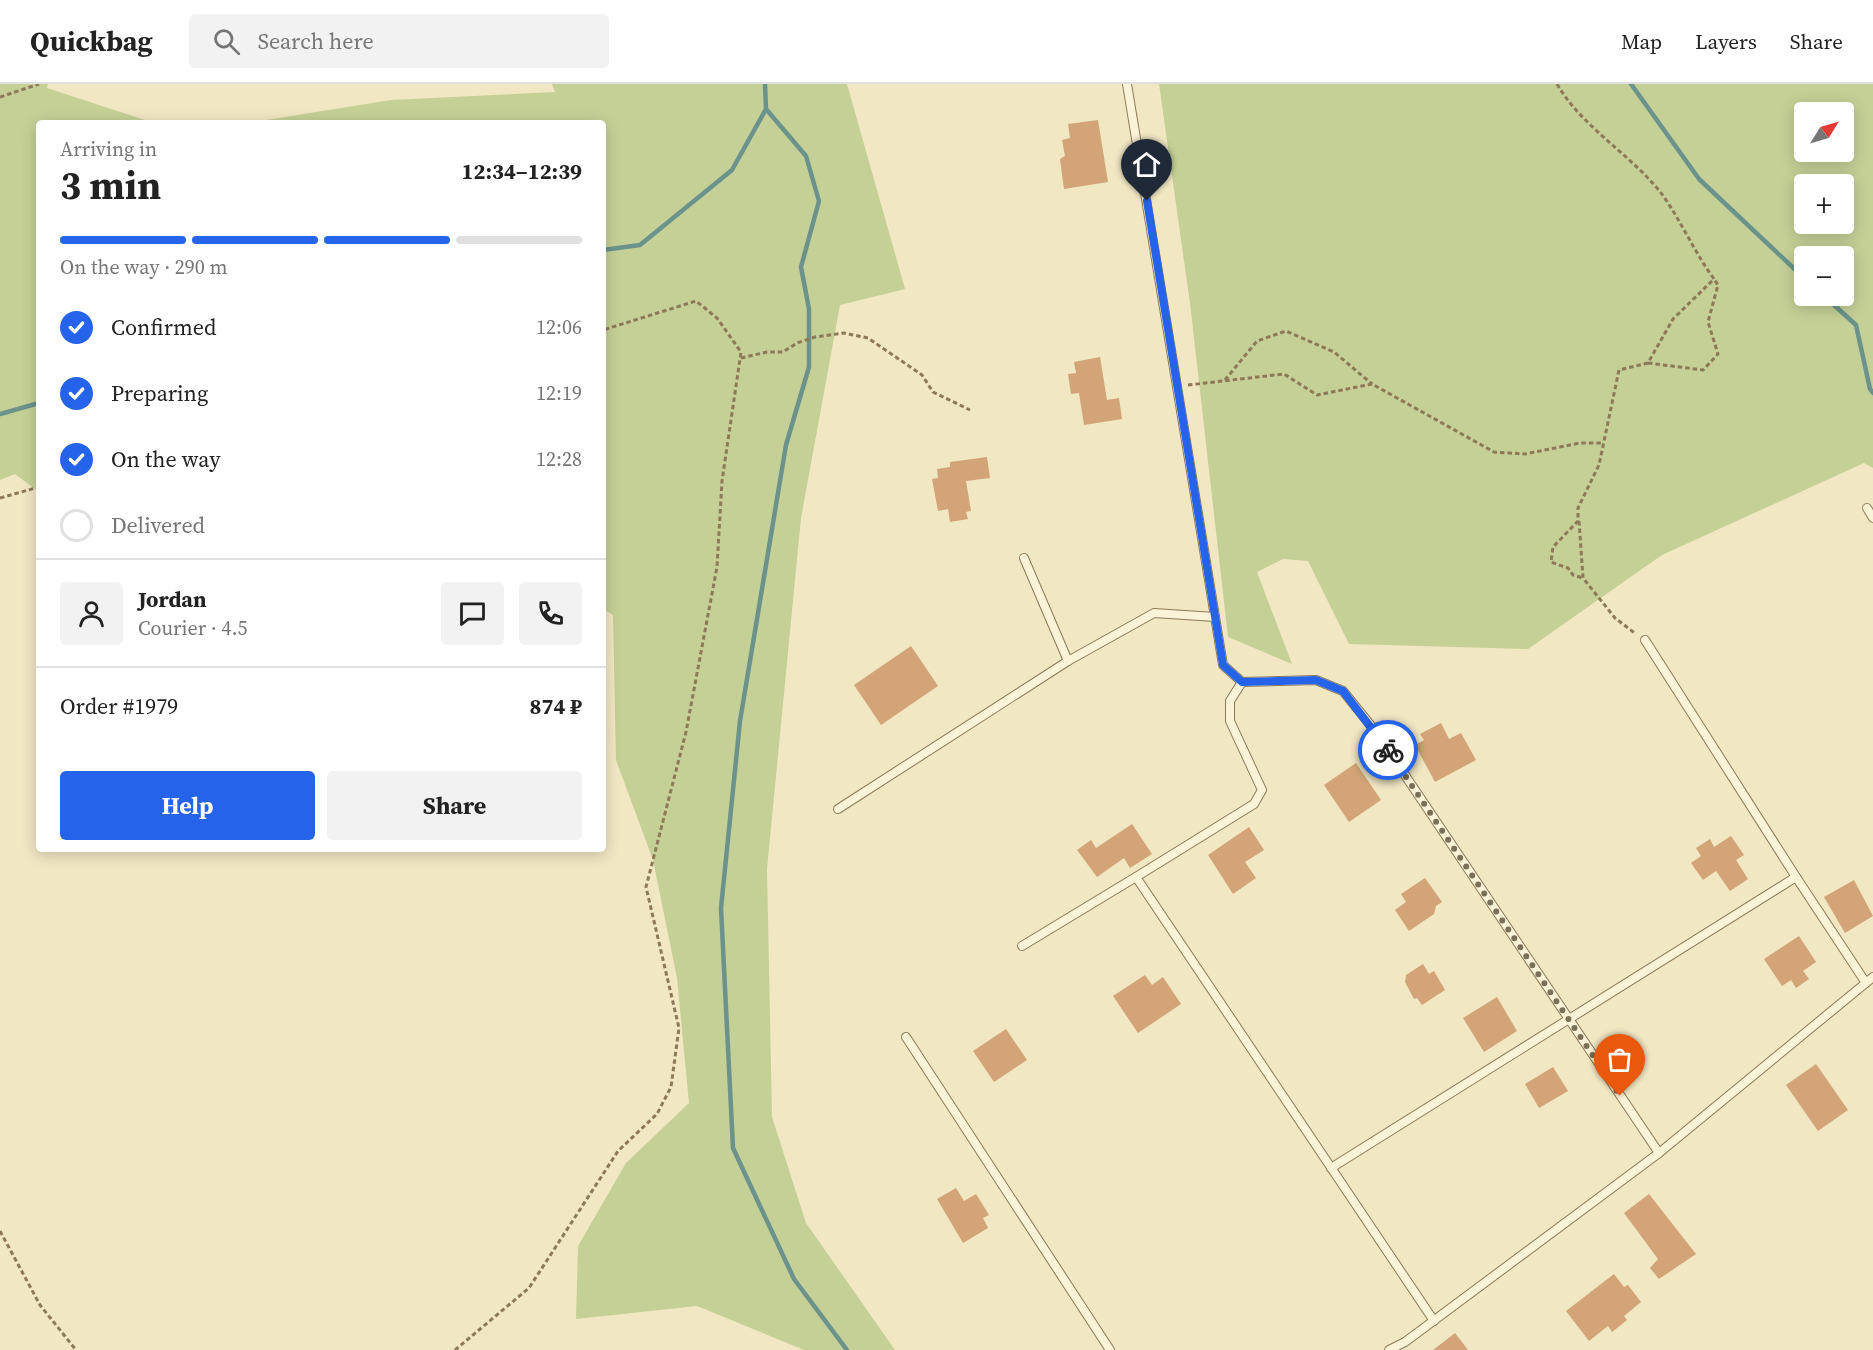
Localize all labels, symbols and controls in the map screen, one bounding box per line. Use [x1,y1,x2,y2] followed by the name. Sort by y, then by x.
[189,14,609,68] search box
[30,22,153,60] text: Quickbag
[210,25,243,58] icon: search
[258,26,374,56] text: Search here
[1621,27,1662,56] text: Map
[1695,27,1757,56] text: Layers
[1790,27,1843,56] text: Share
[1794,102,1854,162] north arrow
[1794,102,1854,306] map controls
[60,135,157,163] text: Arriving in
[1121,139,1172,201] pin
[1130,148,1163,181] icon: home
[462,156,582,186] text: 12:34–12:39
[60,159,161,212] text: 3 min
[1794,174,1854,234] button: +
[1794,246,1854,306] button: −
[60,253,227,281] text: On the way · 290 m
[60,311,93,344] icon: check
[111,312,216,342] text: Confirmed
[536,313,582,341] text: 12:06
[60,377,93,410] icon: check
[111,378,208,408] text: Preparing
[536,379,582,407] text: 12:19
[60,443,93,476] icon: check
[111,444,220,474] text: On the way
[536,445,582,473] text: 12:28
[111,510,205,540] text: Delivered
[60,582,123,645] button: person
[441,582,504,645] button: chat
[519,582,582,645] button: phone
[138,584,206,614] text: Jordan
[138,614,247,642] text: Courier · 4.5
[60,691,178,721] text: Order #1979
[530,691,582,721] text: 874 ₽
[1358,720,1418,780] courier
[1372,734,1405,767] icon: bike
[60,771,315,840] button: Help
[327,771,582,840] button: Share
[1594,1034,1645,1096] pin
[1603,1043,1636,1076] icon: bag

